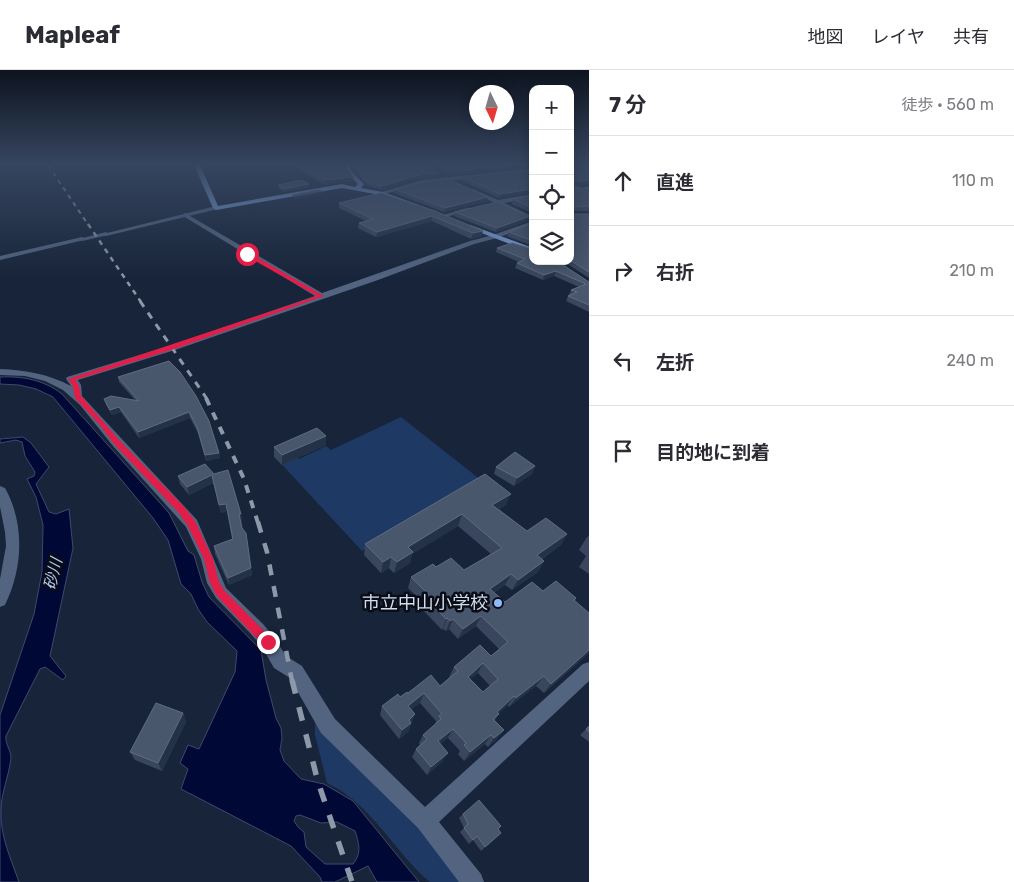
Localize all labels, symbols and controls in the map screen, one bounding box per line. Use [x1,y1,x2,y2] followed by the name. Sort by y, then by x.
[25,21,120,49] text: Mapleaf
[808,26,844,48] text: 地図
[872,26,925,48] text: レイヤ
[953,26,989,48] text: 共有
[469,85,514,130] north arrow
[529,85,574,265] map controls
[529,85,574,130] button: +
[609,92,647,117] text: 7 分
[901,95,994,114] text: 徒歩 · 560 m
[529,130,574,175] button: −
[609,167,637,195] icon: ahead
[656,171,694,194] text: 直進
[952,171,994,190] text: 110 m
[529,175,574,220] button: locate
[529,220,574,265] button: layers
[236,243,259,266] route start
[609,257,637,285] icon: right
[656,261,694,284] text: 右折
[949,261,994,280] text: 210 m
[609,347,637,375] icon: left
[656,351,694,374] text: 左折
[947,351,994,370] text: 240 m
[609,437,637,465] icon: arrive
[656,441,770,464] text: 目的地に到着
[40,554,67,592] water label: 砂川
[362,592,488,614] place label: 市立中山小学校
[492,597,504,609] marker: 市立中山小学校
[257,631,280,654] route end

